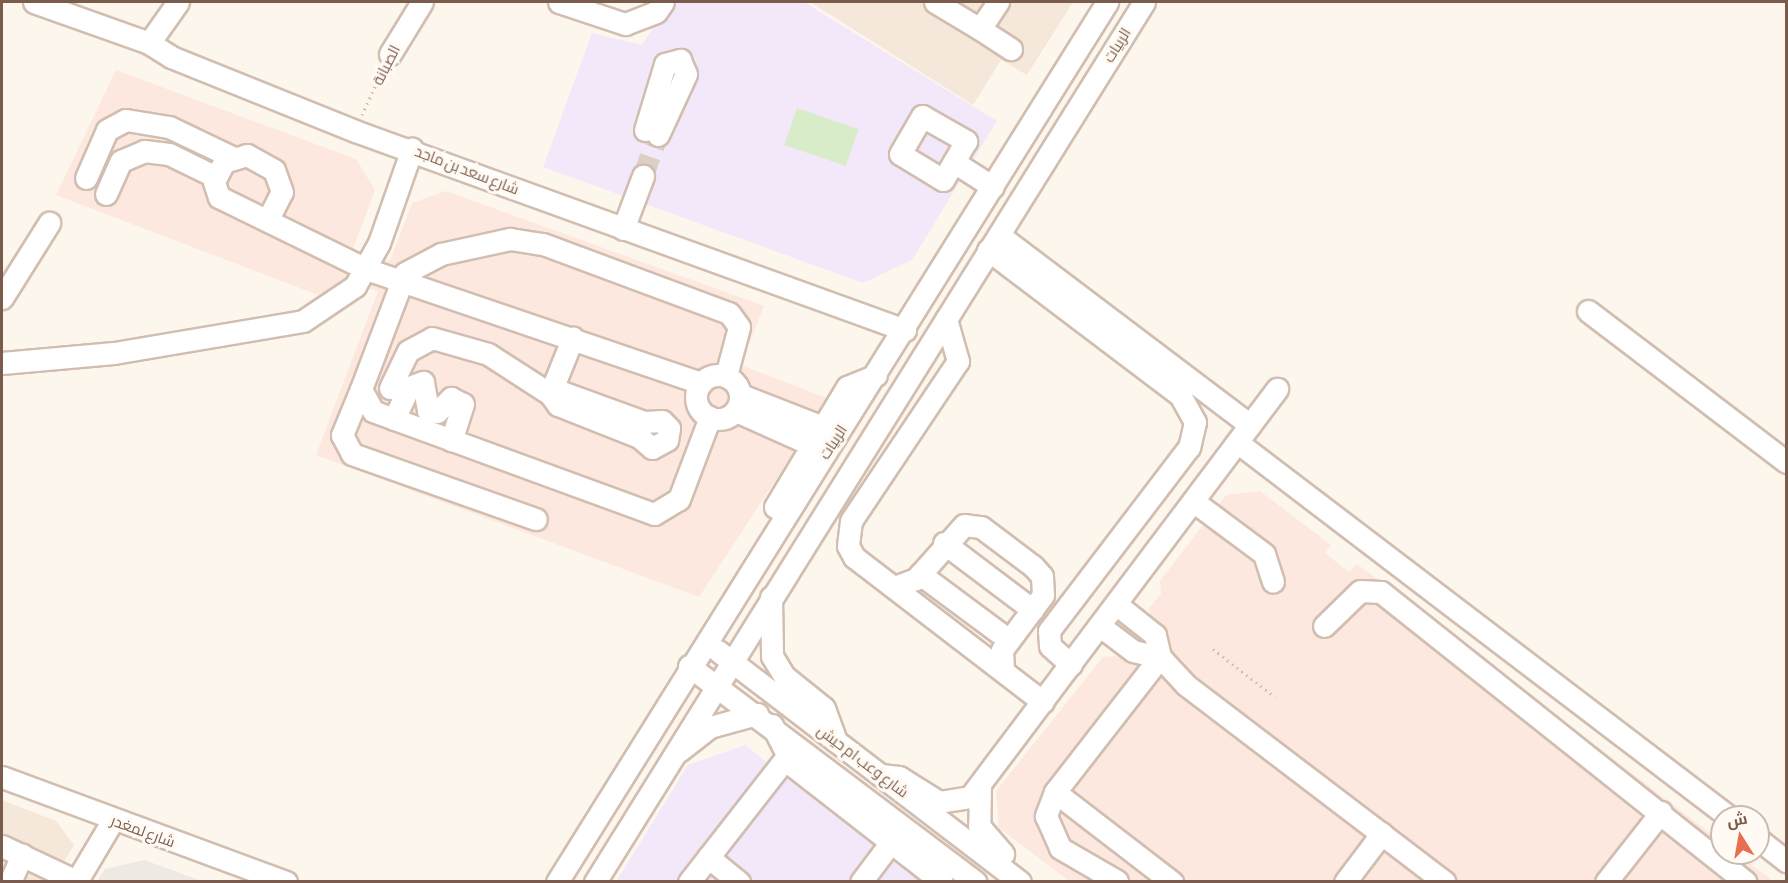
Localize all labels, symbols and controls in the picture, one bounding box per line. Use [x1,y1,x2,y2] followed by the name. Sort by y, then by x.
[1099,24,1135,66] street label: الربيات
[368,42,404,88] street label: الصبانة
[412,142,522,198] street label: شارع سعد بن ماجد
[815,421,851,463] street label: الربيات
[814,721,912,801] street label: شارع وعب ام حيش
[1710,805,1770,865] north arrow
[1725,809,1749,830] text: ش
[109,811,177,851] street label: شارع لمغدر

